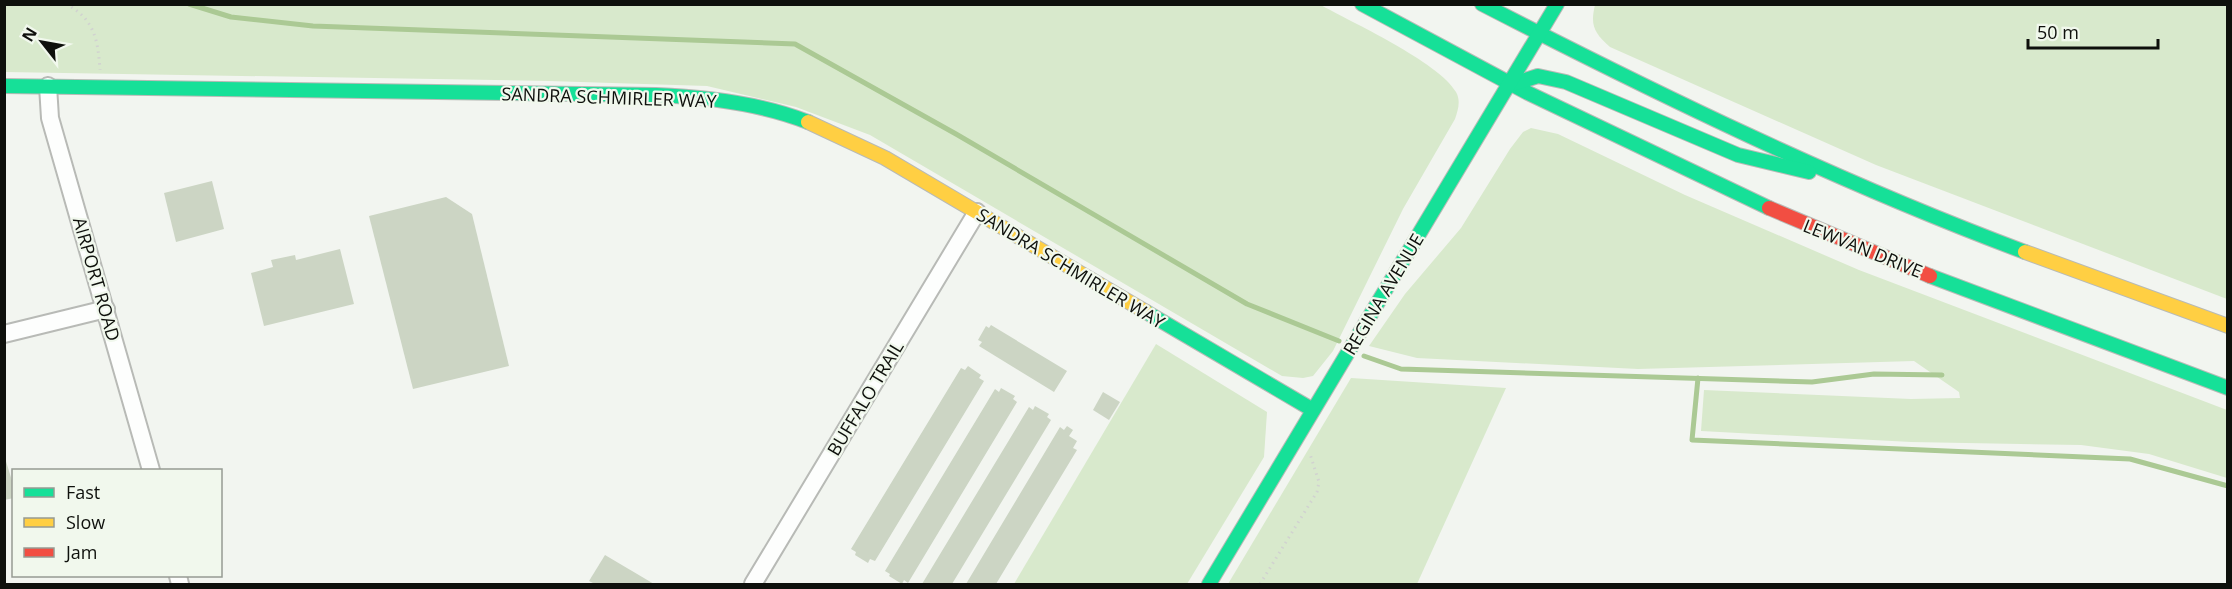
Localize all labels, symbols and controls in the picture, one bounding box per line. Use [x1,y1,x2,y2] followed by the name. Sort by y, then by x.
[12,12,72,72] north arrow
[2028,12,2158,50] scale bar
[2037,20,2079,44] text: 50 m
[16,23,42,46] text: N
[501,81,718,113] street label: SANDRA SCHMIRLER WAY
[973,202,1170,334] street label: SANDRA SCHMIRLER WAY
[1800,213,1926,283] street label: LEWVAN DRIVE
[68,214,126,344] street label: AIRPORT ROAD
[1337,229,1429,359] street label: REGINA AVENUE
[821,336,909,460] street label: BUFFALO TRAIL
[12,469,222,577] legend
[66,480,100,504] text: Fast
[66,510,105,534] text: Slow
[64,540,98,564] text: Jam

